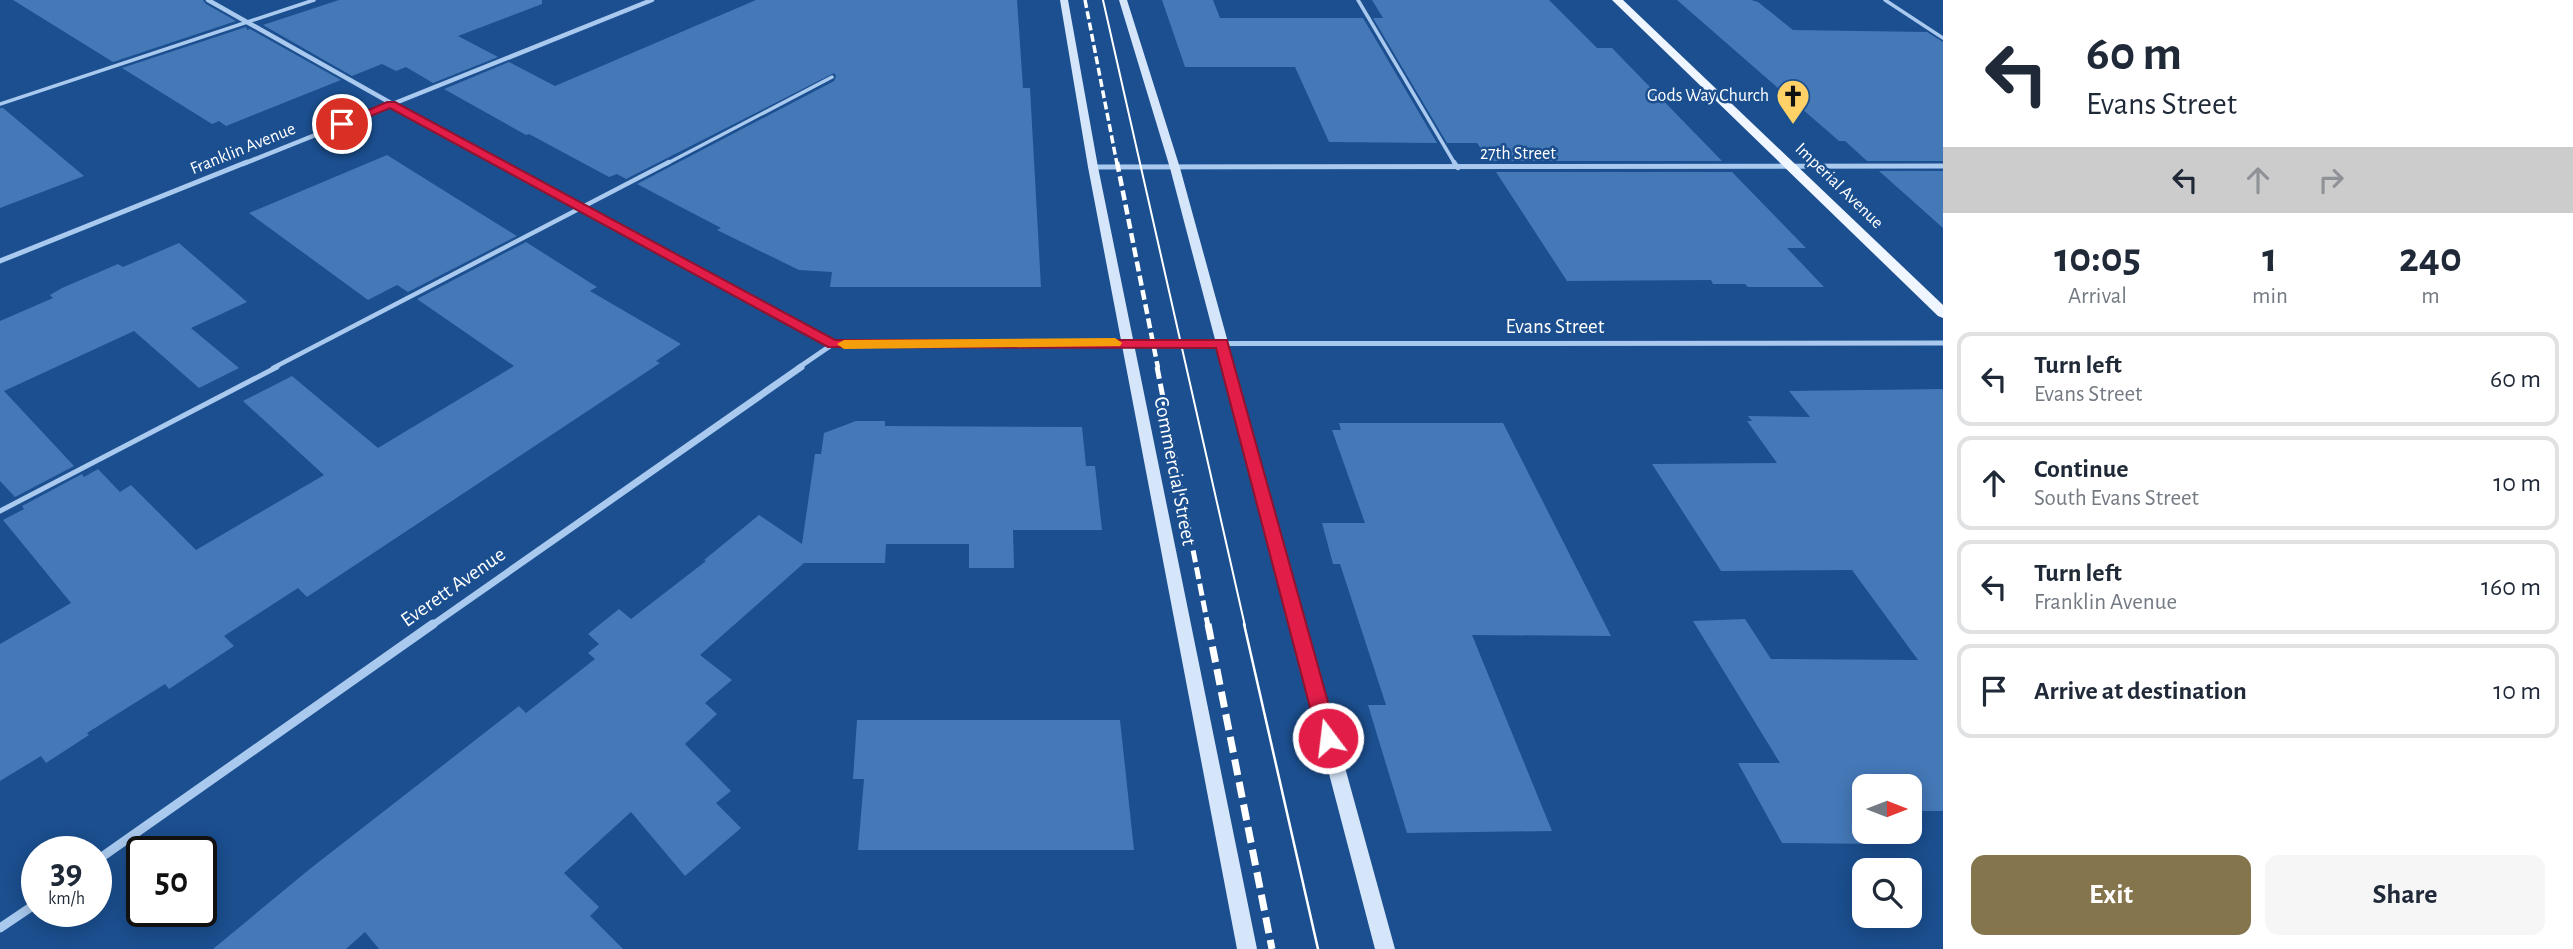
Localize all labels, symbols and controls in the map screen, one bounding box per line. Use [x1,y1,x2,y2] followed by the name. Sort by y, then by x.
[1971,28,2062,119] icon: left
[2086,30,2182,79] text: 60 m
[1774,77,1812,126] church icon: Gods Way Church
[1647,87,1769,105] place label: Gods Way Church
[2086,88,2237,120] text: Evans Street
[312,94,372,154] pin
[323,105,361,143] icon: arrive
[188,120,298,178] street label: Franklin Avenue
[1791,140,1887,232] street label: Imperial Avenue
[1480,145,1556,163] street label: 27th Street
[2166,161,2204,199] icon: left
[2239,161,2277,199] icon: ahead
[2312,161,2350,199] icon: right
[2054,237,2141,279] text: 10:05
[2262,237,2277,279] text: 1
[2399,237,2462,279] text: 240
[2068,285,2127,308] text: Arrival
[2252,285,2288,308] text: min
[2421,285,2440,308] text: m
[1505,316,1605,337] street label: Evans Street
[2034,352,2122,378] text: Turn left
[1975,360,2013,398] icon: left
[2490,366,2541,392] text: 60 m
[2034,383,2142,406] text: Evans Street
[1150,395,1200,548] street label: Commercial Street
[2034,456,2129,482] text: Continue
[1975,464,2013,502] icon: ahead
[2493,470,2541,496] text: 10 m
[2034,487,2199,510] text: South Evans Street
[397,543,509,631] street label: Everett Avenue
[2034,560,2122,586] text: Turn left
[1975,568,2013,606] icon: left
[2481,574,2541,600] text: 160 m
[2034,591,2177,614] text: Franklin Avenue
[1975,672,2013,710] icon: arrive
[2034,678,2247,704] text: Arrive at destination
[2493,678,2541,704] text: 10 m
[1291,701,1365,775] position arrow
[1852,774,1922,844] north arrow
[1852,774,1922,928] map controls
[126,836,217,927] speed limit sign: 50
[50,855,82,890] text: 39
[1971,855,2251,935] button: Exit
[2265,855,2545,935] button: Share
[1852,858,1922,928] button: search
[48,890,85,908] text: km/h

